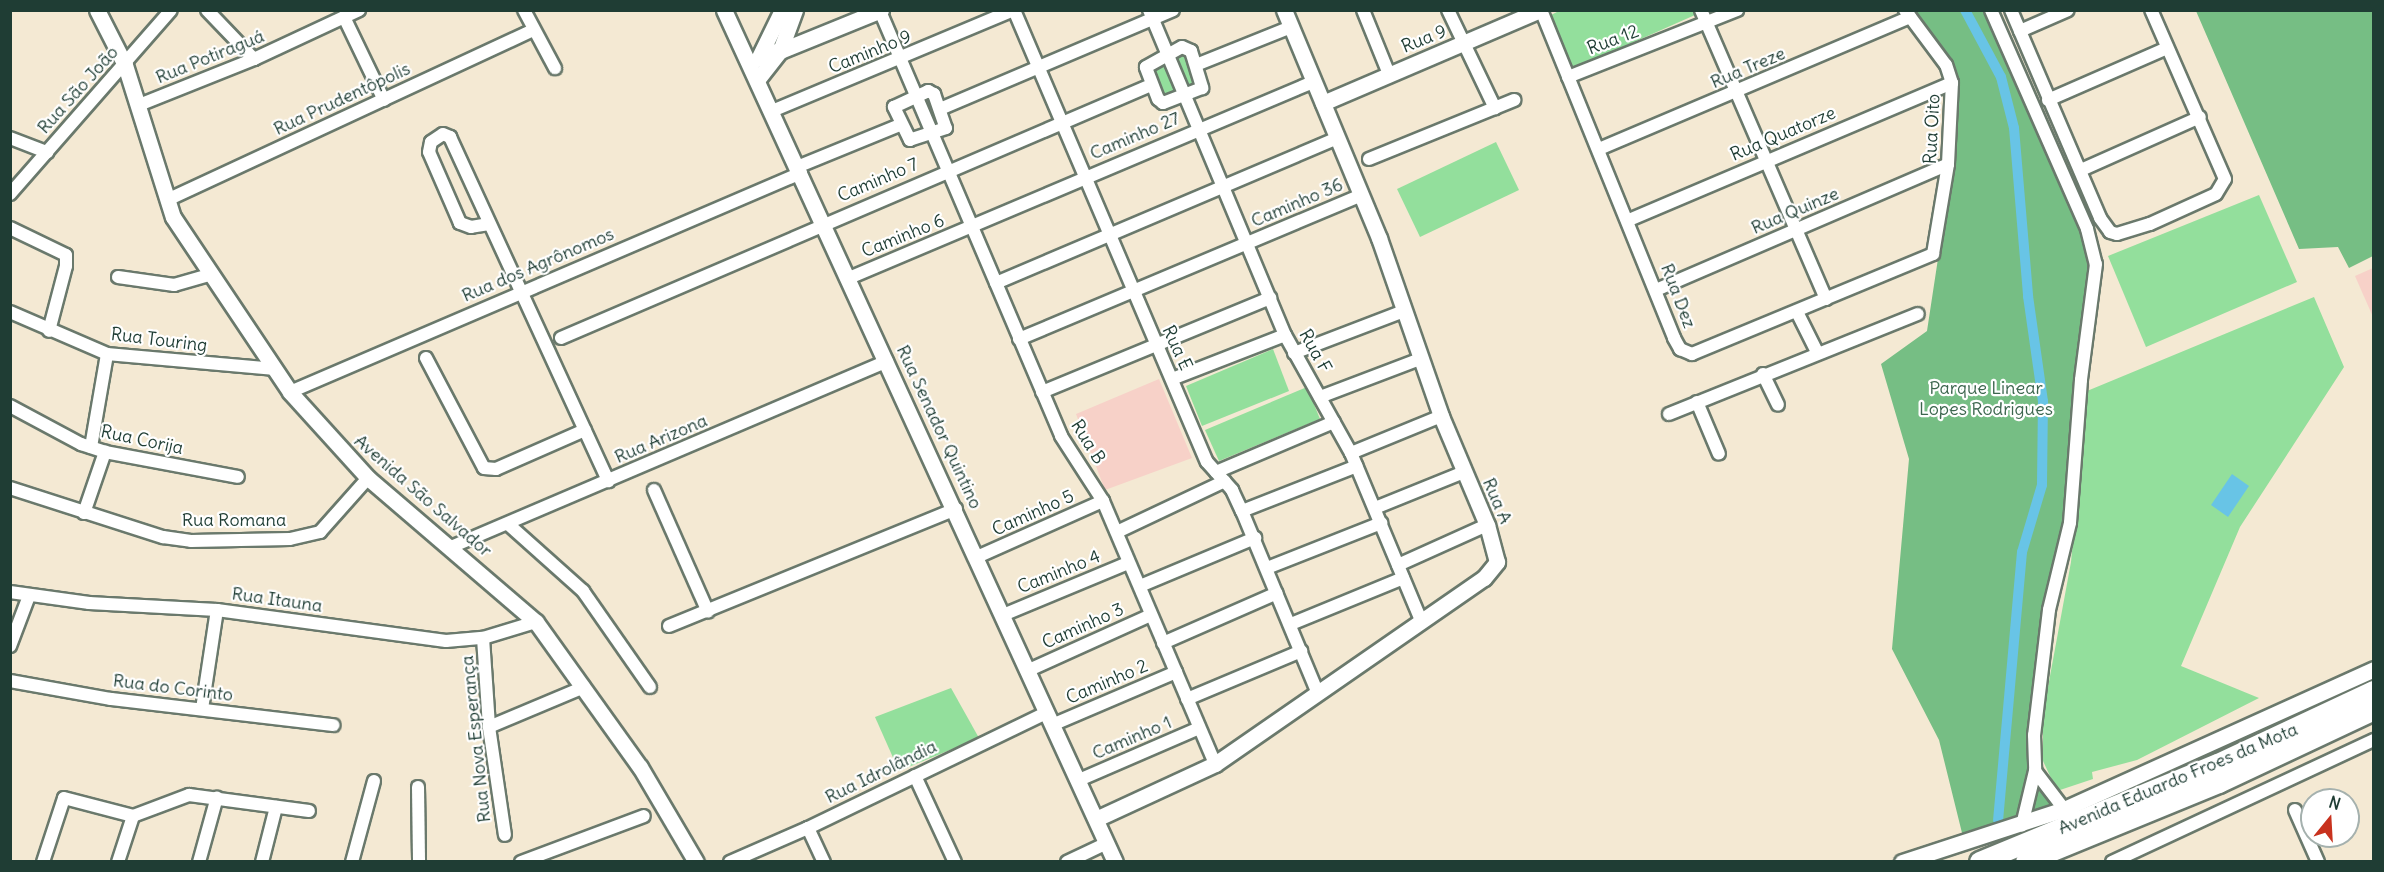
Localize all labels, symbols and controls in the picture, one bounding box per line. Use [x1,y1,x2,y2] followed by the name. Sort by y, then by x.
[1398,20,1450,58] street label: Rua 9
[1584,20,1642,60] street label: Rua 12
[153,25,267,89] street label: Rua Potiraguá
[825,26,915,78] street label: Caminho 9
[33,42,123,138] street label: Rua São João
[1707,43,1789,93] street label: Rua Treze
[270,58,414,140] street label: Rua Prudentôpolis
[1919,93,1945,165] street label: Rua Oito
[1727,102,1839,166] street label: Rua Quatorze
[1087,107,1183,165] street label: Caminho 27
[834,153,922,207] street label: Caminho 7
[1248,174,1346,232] street label: Caminho 36
[1748,183,1842,239] street label: Rua Quinze
[858,210,948,262] street label: Caminho 6
[459,223,617,307] street label: Rua dos Agrônomos
[1656,261,1700,331] street label: Rua Dez
[1157,322,1197,374] street label: Rua E
[110,323,208,357] street label: Rua Touring
[1294,325,1336,377] street label: Rua F
[892,342,986,512] street label: Rua Senador Quintino
[1919,378,2053,420] park label: Parque Linear Lopes Rodrigues
[611,410,711,468] street label: Rua Arizona
[1066,416,1110,468] street label: Rua B
[99,421,185,459] street label: Rua Corija
[350,430,496,562] street label: Avenida São Salvador
[1478,475,1516,527] street label: Rua A
[989,485,1077,541] street label: Caminho 5
[182,509,286,531] street label: Rua Romana
[1014,546,1104,598] street label: Caminho 4
[230,583,324,617] street label: Rua Itauna
[1039,598,1127,654] street label: Caminho 3
[456,654,496,824] street label: Rua Nova Esperança
[1063,655,1151,709] street label: Caminho 2
[112,670,234,706] street label: Rua do Corinto
[1089,712,1175,764] street label: Caminho 1
[2055,719,2301,839] street label: Avenida Eduardo Froes da Mota
[822,736,940,808] street label: Rua Idrolândia
[2300,788,2360,848] north arrow
[2327,792,2343,814] text: N

